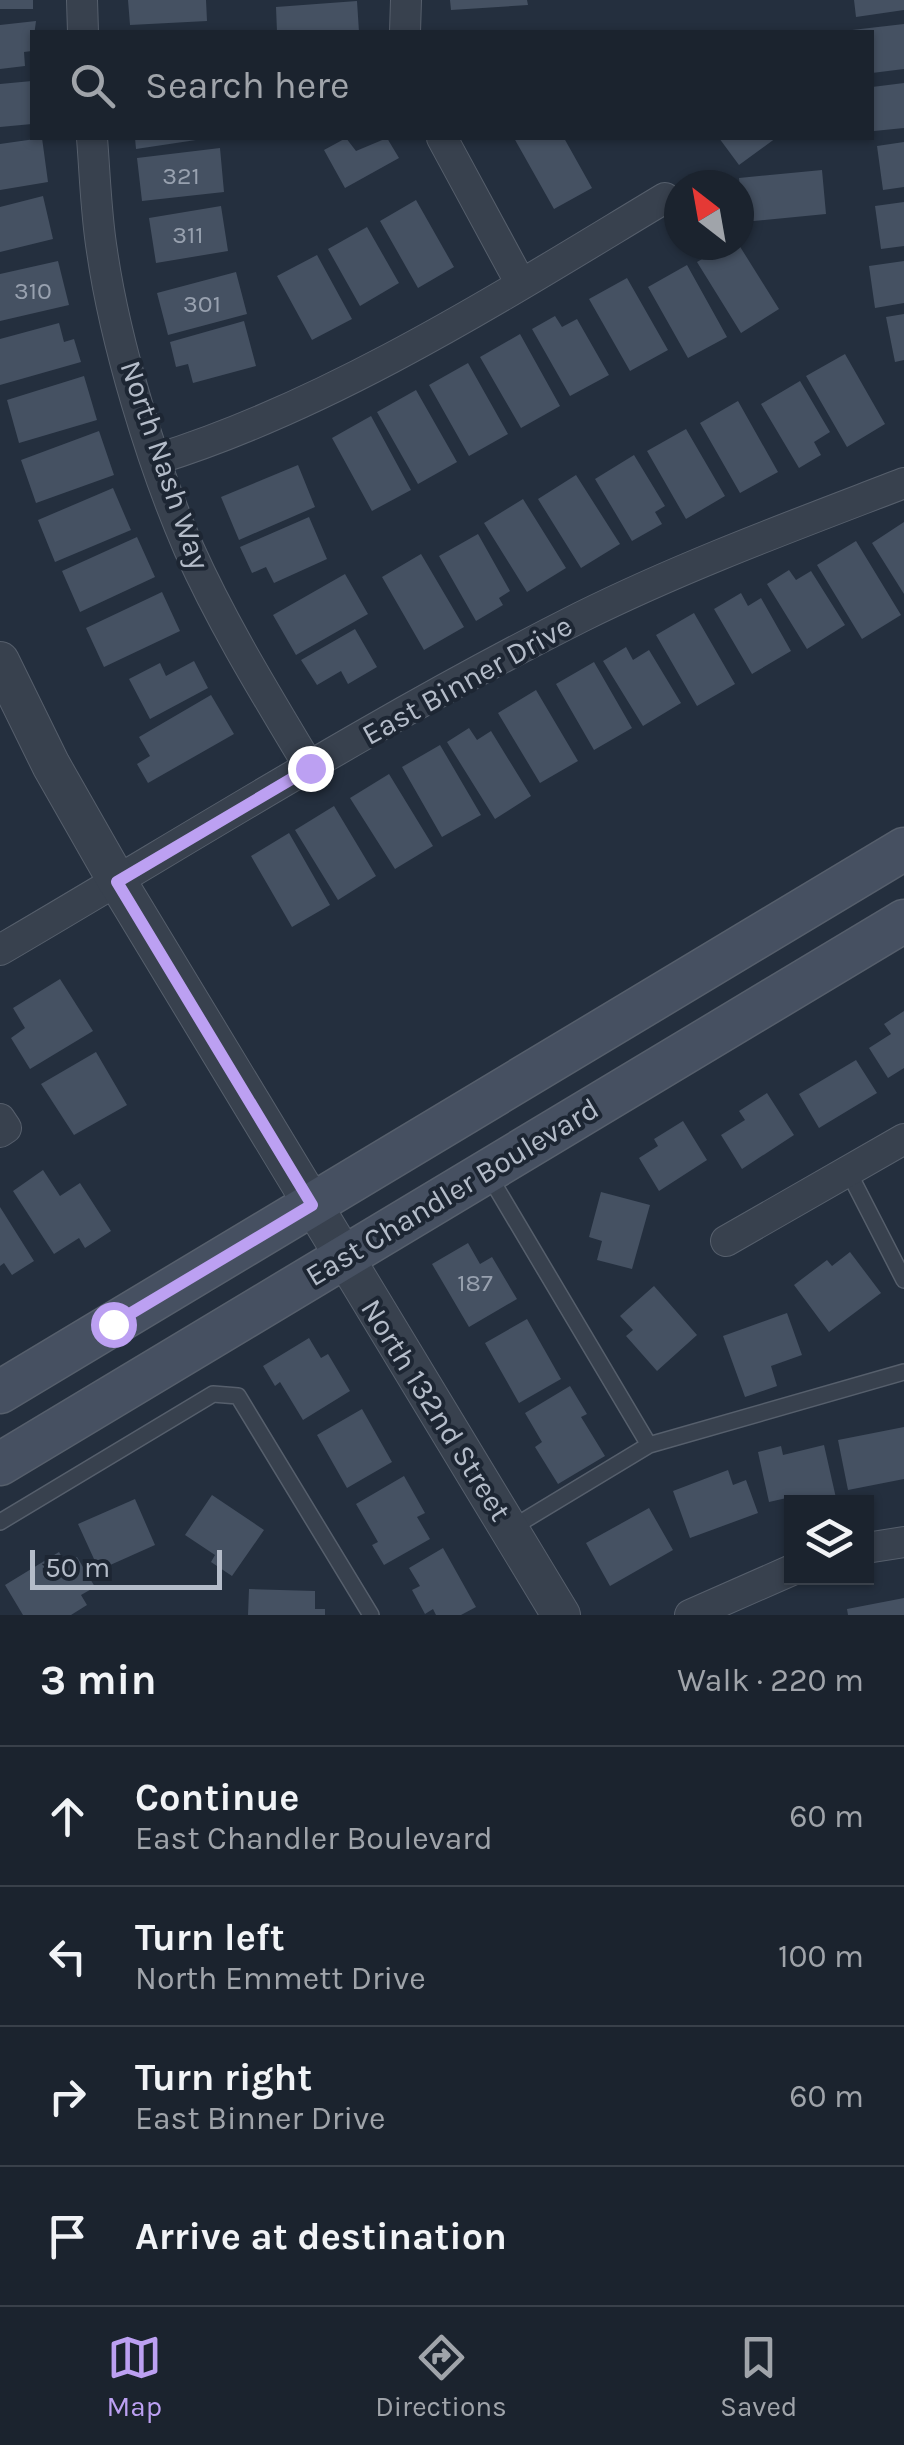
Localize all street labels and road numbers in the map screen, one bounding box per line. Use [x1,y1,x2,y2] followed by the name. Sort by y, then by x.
[112,356,218,574] street label: North Nash Way
[356,607,578,753] street label: East Binner Drive
[299,1090,605,1294] street label: East Chandler Boulevard
[353,1292,519,1528] street label: North 132nd Street

